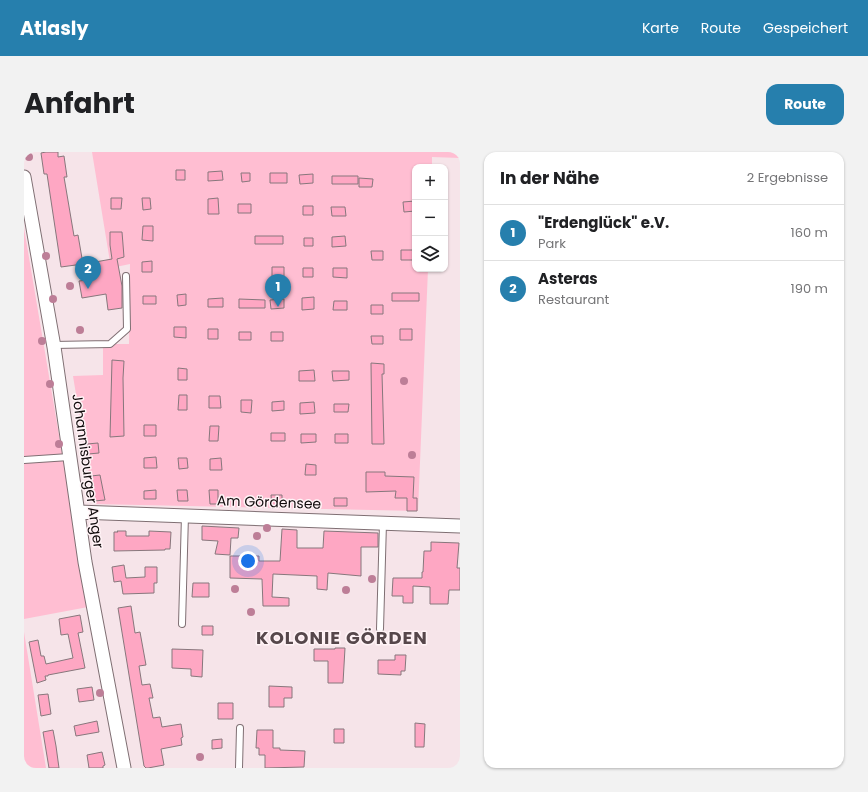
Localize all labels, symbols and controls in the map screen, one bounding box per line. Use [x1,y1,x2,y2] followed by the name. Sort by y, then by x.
[20,15,88,42] text: Atlasly
[642,18,679,38] text: Karte
[701,18,741,38] text: Route
[763,18,848,38] text: Gespeichert
[24,84,135,123] text: Anfahrt
[766,84,844,125] button: Route
[412,164,448,272] map controls
[412,164,448,200] button: +
[500,166,599,190] text: In der Nähe
[747,168,828,187] text: 2 Ergebnisse
[412,200,448,236] button: −
[538,212,669,233] text: "Erdenglück" e.V.
[511,223,515,242] text: 1
[791,223,828,242] text: 160 m
[538,234,566,253] text: Park
[412,236,448,272] button: layers
[75,256,101,289] pin: 2
[538,268,598,289] text: Asteras
[265,274,291,307] pin: 1
[509,279,517,298] text: 2
[791,279,828,298] text: 190 m
[538,290,609,309] text: Restaurant
[67,392,109,550] street label: Johannisburger Anger
[216,490,322,514] street label: Am Gördensee
[238,551,258,571] your location
[256,625,428,650] district label: KOLONIE GÖRDEN

